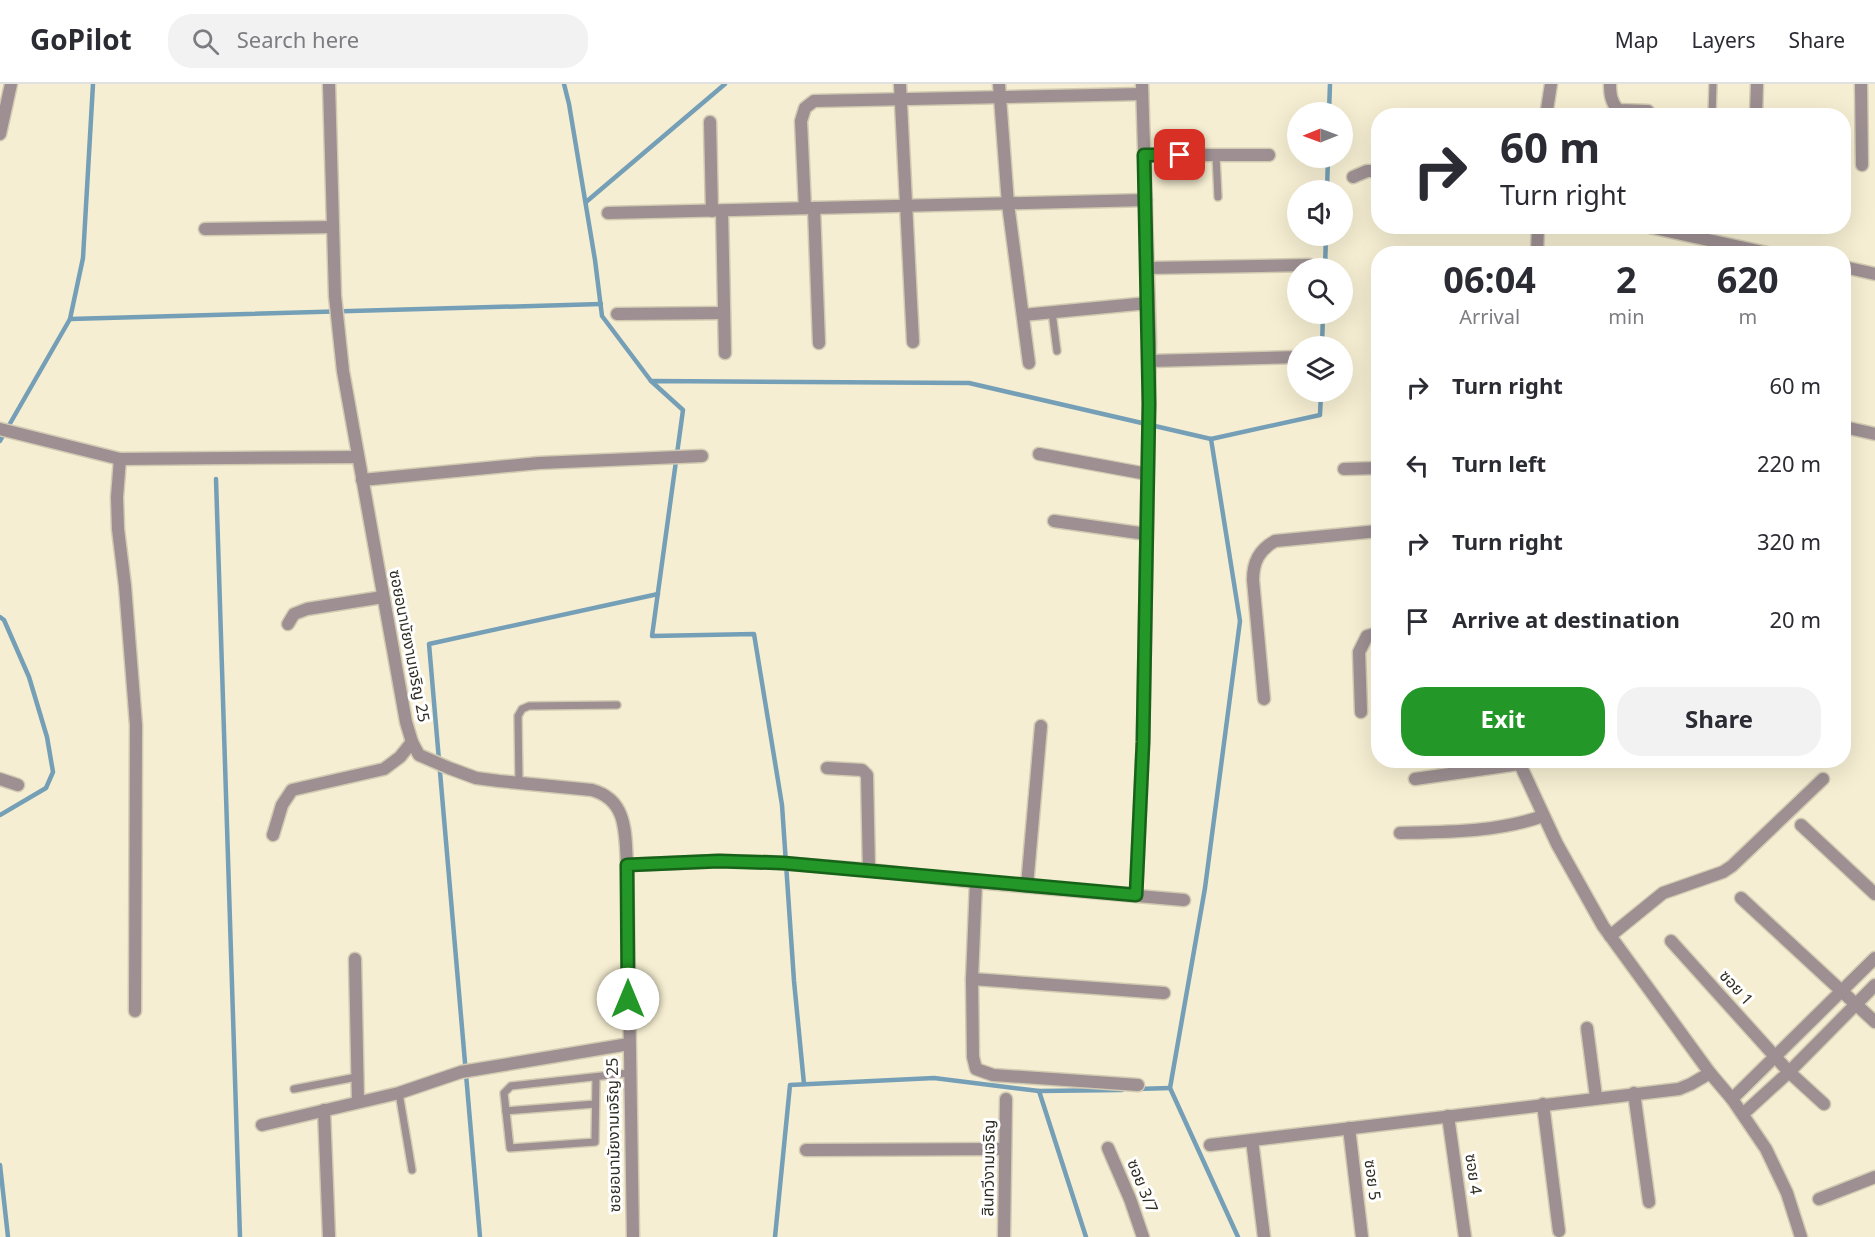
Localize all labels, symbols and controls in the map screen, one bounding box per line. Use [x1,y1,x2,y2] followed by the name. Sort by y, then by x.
[168,14,588,68] search box
[30,20,132,63] text: GoPilot
[189,25,222,58] icon: search
[237,25,359,58] text: Search here
[1615,26,1659,57] text: Map
[1692,26,1756,57] text: Layers
[1789,26,1845,57] text: Share
[1287,102,1353,168] north arrow
[1287,102,1353,402] map controls
[1500,118,1600,182] text: 60 m
[1154,129,1205,180] pin
[1401,132,1479,210] icon: right
[1163,138,1196,171] icon: arrive
[1500,176,1626,217] text: Turn right
[1287,180,1353,246] button: sound
[1443,255,1536,309] text: 06:04
[1616,255,1637,309] text: 2
[1717,255,1779,309] text: 620
[1287,258,1353,324] button: search
[1459,303,1520,333] text: Arrival
[1608,303,1645,333] text: min
[1738,303,1757,333] text: m
[1287,336,1353,402] button: layers
[1401,371,1434,404] icon: right
[1452,371,1563,404] text: Turn right
[1770,371,1821,404] text: 60 m
[1401,449,1434,482] icon: left
[1452,449,1546,482] text: Turn left
[1757,449,1821,482] text: 220 m
[1401,527,1434,560] icon: right
[1452,527,1563,560] text: Turn right
[1757,527,1821,560] text: 320 m
[382,568,436,724] street label: ซอยอนามัยงามเจริญ 25
[1401,605,1434,638] icon: arrive
[1452,605,1680,638] text: Arrive at destination
[1770,605,1821,638] text: 20 m
[1401,687,1605,756] button: Exit
[1617,687,1821,756] button: Share
[1713,965,1759,1011] street label: ซอย 1
[596,967,660,1031] position arrow
[601,1057,627,1213] street label: ซอยอนามัยงามเจริญ 25
[976,1119,1002,1217] street label: สินทวีงามเจริญ
[1458,1152,1488,1196] street label: ซอย 4
[1120,1156,1164,1216] street label: ซอย 3/7
[1358,1158,1386,1202] street label: ซอย 5

